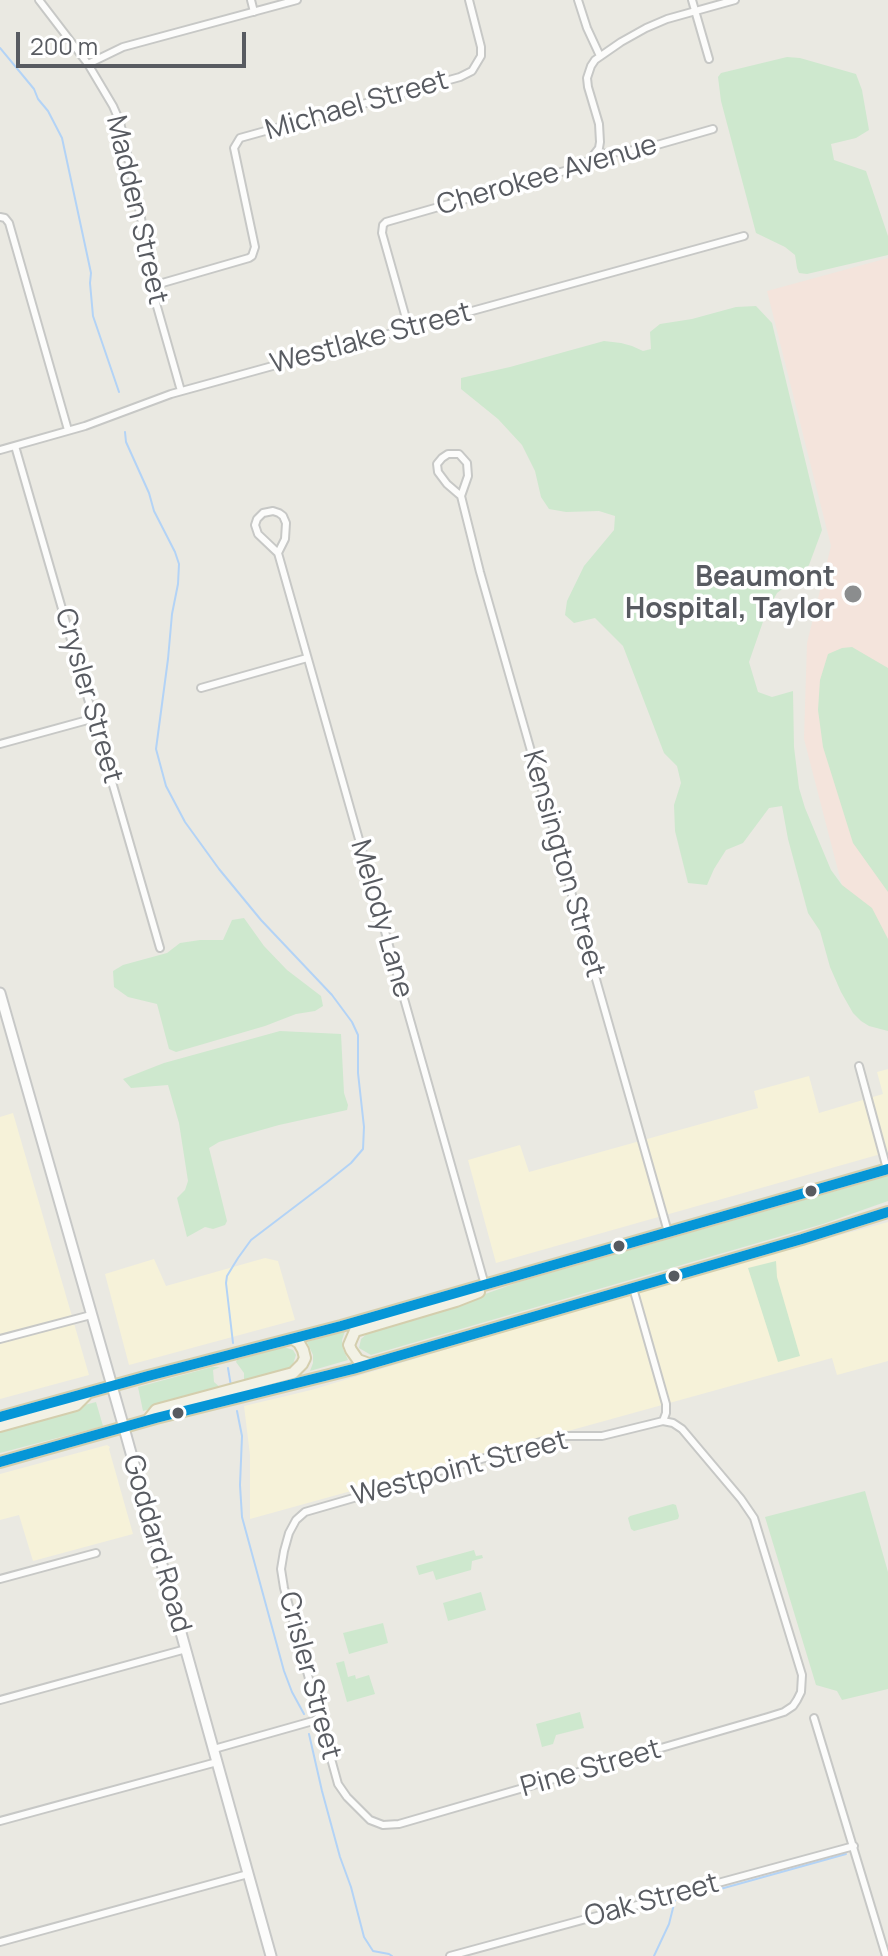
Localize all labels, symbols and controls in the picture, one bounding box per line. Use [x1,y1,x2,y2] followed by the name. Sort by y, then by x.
[20,16,250,66] scale bar
[30,29,98,62] text: 200 m
[262,64,452,148] street label: Michael Street
[98,112,174,308] street label: Madden Street
[433,129,661,223] street label: Cherokee Avenue
[267,296,475,382] street label: Westlake Street
[625,561,835,627] place label: Beaumont Hospital, Taylor
[842,583,864,605] marker: Beaumont Hospital, Taylor
[47,605,129,787] street label: Crysler Street
[515,747,611,981] street label: Kensington Street
[342,836,420,1002] street label: Melody Lane
[803,1183,819,1199] unlabelled marker
[611,1238,627,1254] unlabelled marker
[666,1268,682,1284] unlabelled marker
[170,1405,186,1421] unlabelled marker
[348,1424,572,1514] street label: Westpoint Street
[115,1451,197,1637] street label: Goddard Road
[270,1588,348,1764] street label: Crisler Street
[517,1733,665,1805] street label: Pine Street
[581,1867,723,1935] street label: Oak Street

